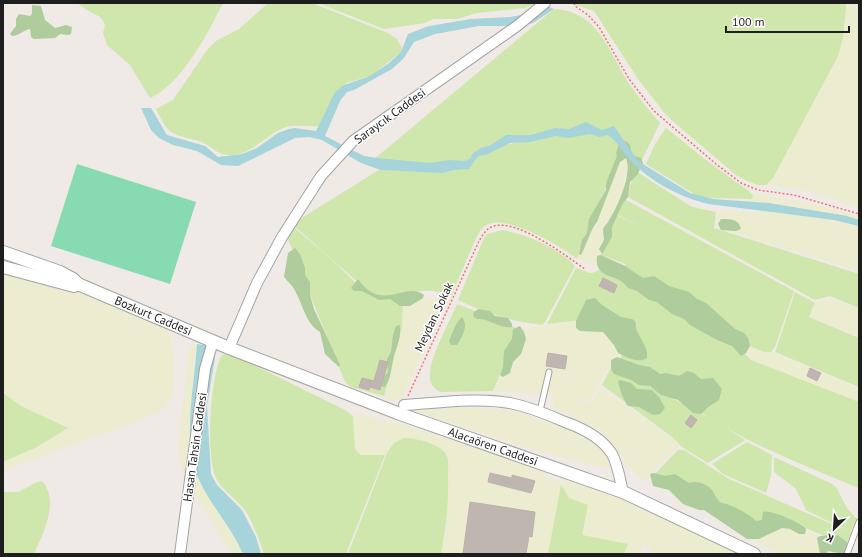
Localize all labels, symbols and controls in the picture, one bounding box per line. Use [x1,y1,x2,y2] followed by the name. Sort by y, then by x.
[726,8,849,34] scale bar
[732,14,765,29] text: 100 m
[351,85,428,147] street label: Saraycık Caddesi
[411,279,456,354] street label: Meydan. Sokak
[113,293,194,338] street label: Bozkurt Caddesi
[179,391,210,503] street label: Hasan Tahsin Caddesi
[446,423,540,469] street label: Alacaören Caddesi
[814,509,854,549] north arrow
[824,530,836,546] text: K

